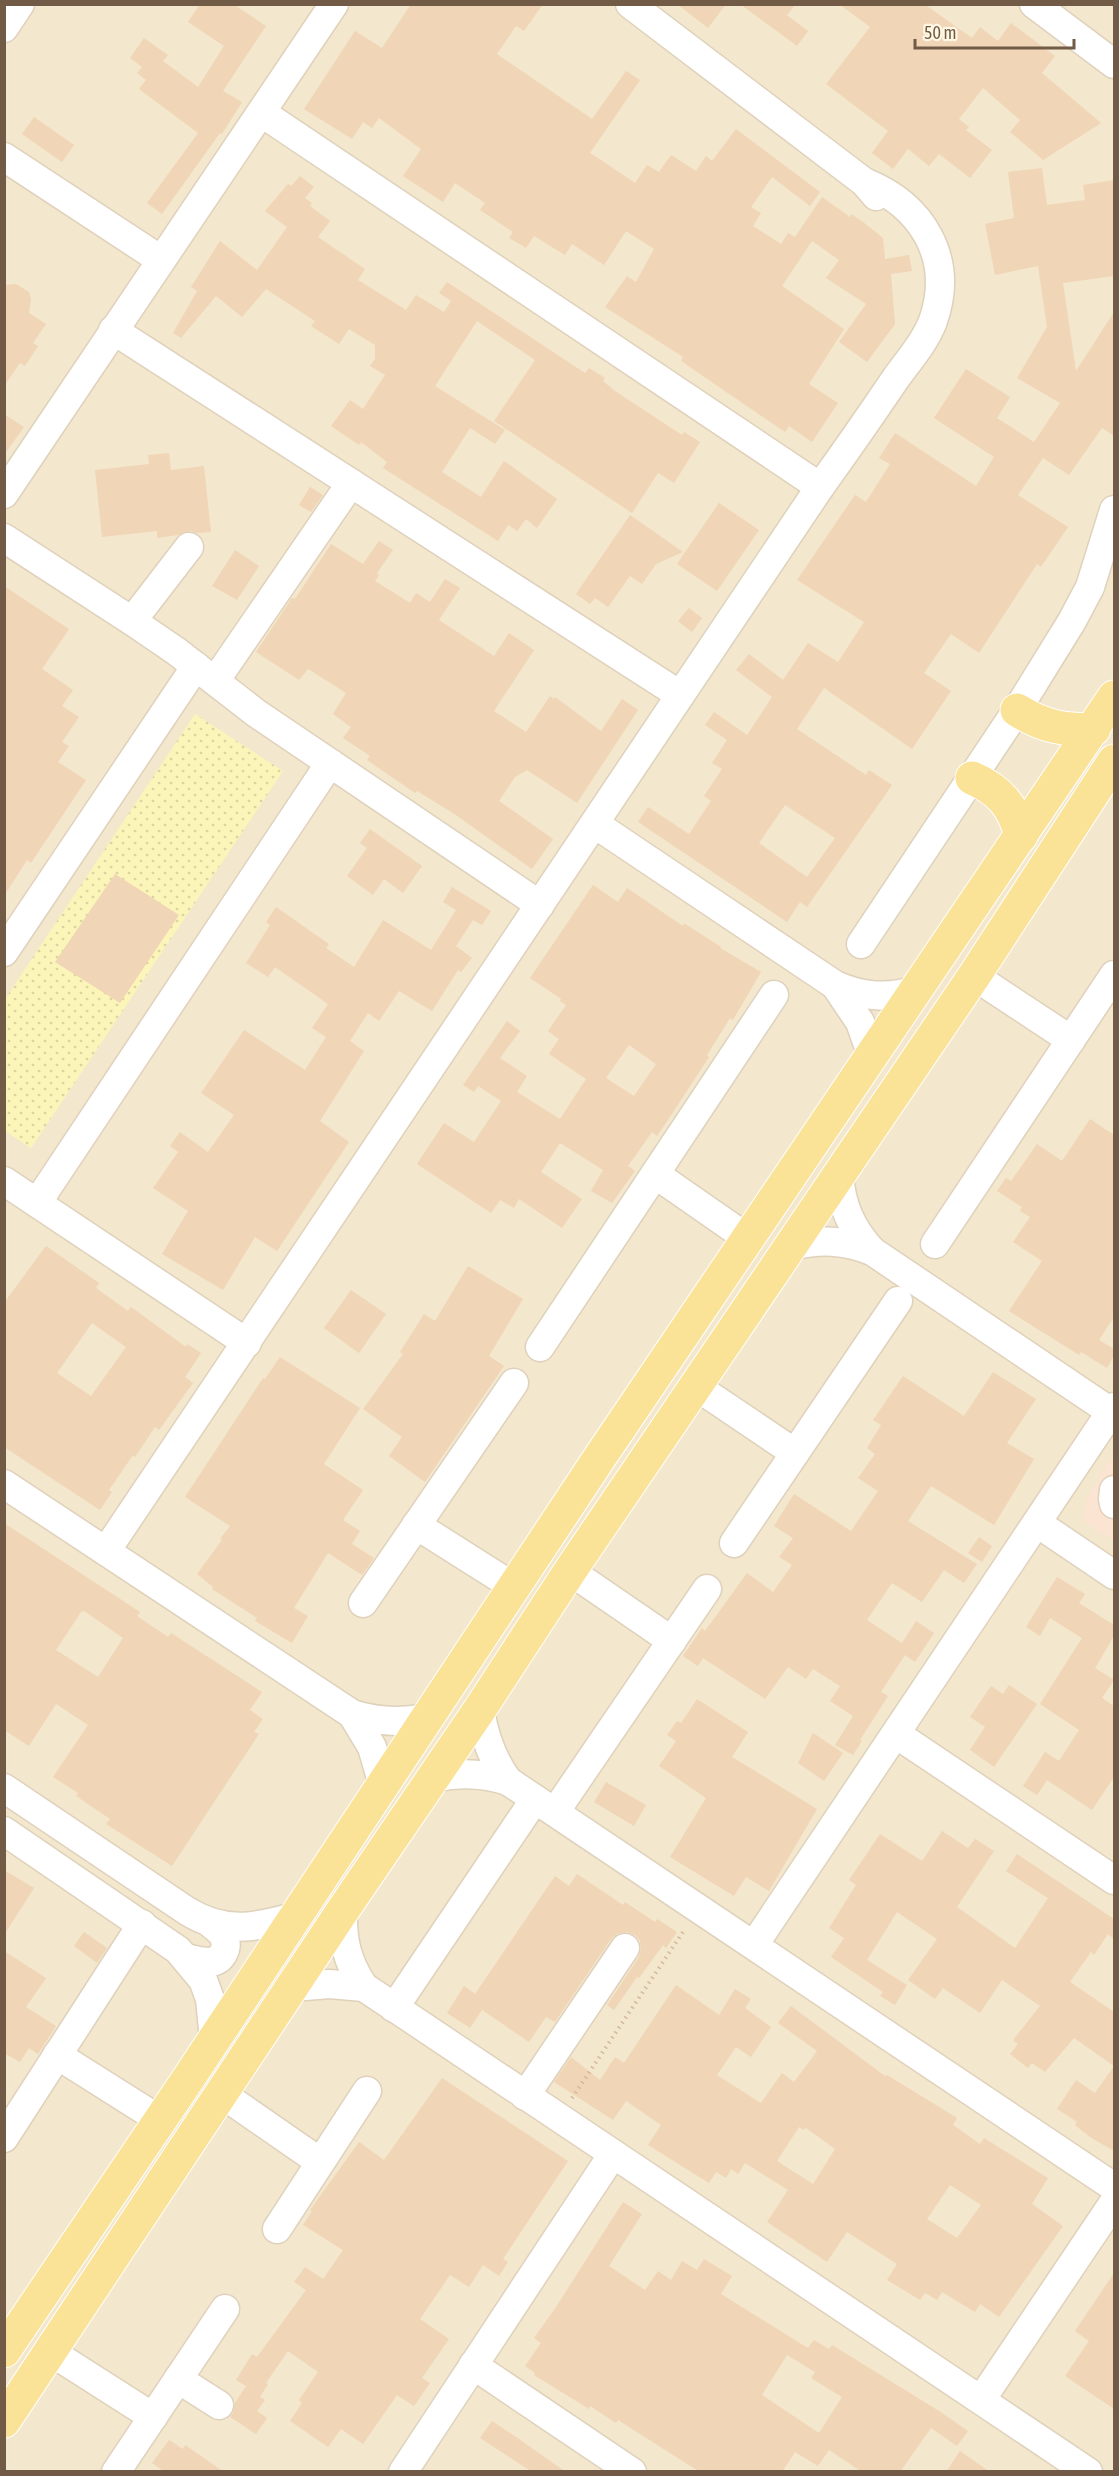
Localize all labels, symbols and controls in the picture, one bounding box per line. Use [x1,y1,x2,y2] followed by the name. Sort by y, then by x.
[915,12,1074,50] scale bar
[924,22,956,43] text: 50 m

